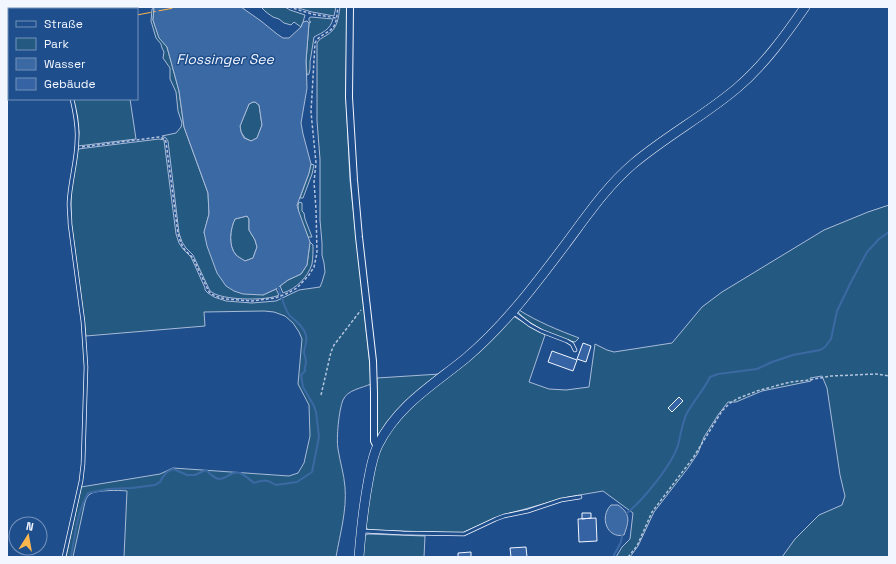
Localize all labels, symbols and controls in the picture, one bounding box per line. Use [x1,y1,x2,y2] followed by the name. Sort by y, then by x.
[8,8,138,100] legend
[44,16,83,32] text: Straße
[44,36,69,52] text: Park
[176,50,275,68] water label: Flossinger See
[44,56,86,72] text: Wasser
[44,76,96,92] text: Gebäude
[8,516,48,556] north arrow
[25,519,35,534] text: N

